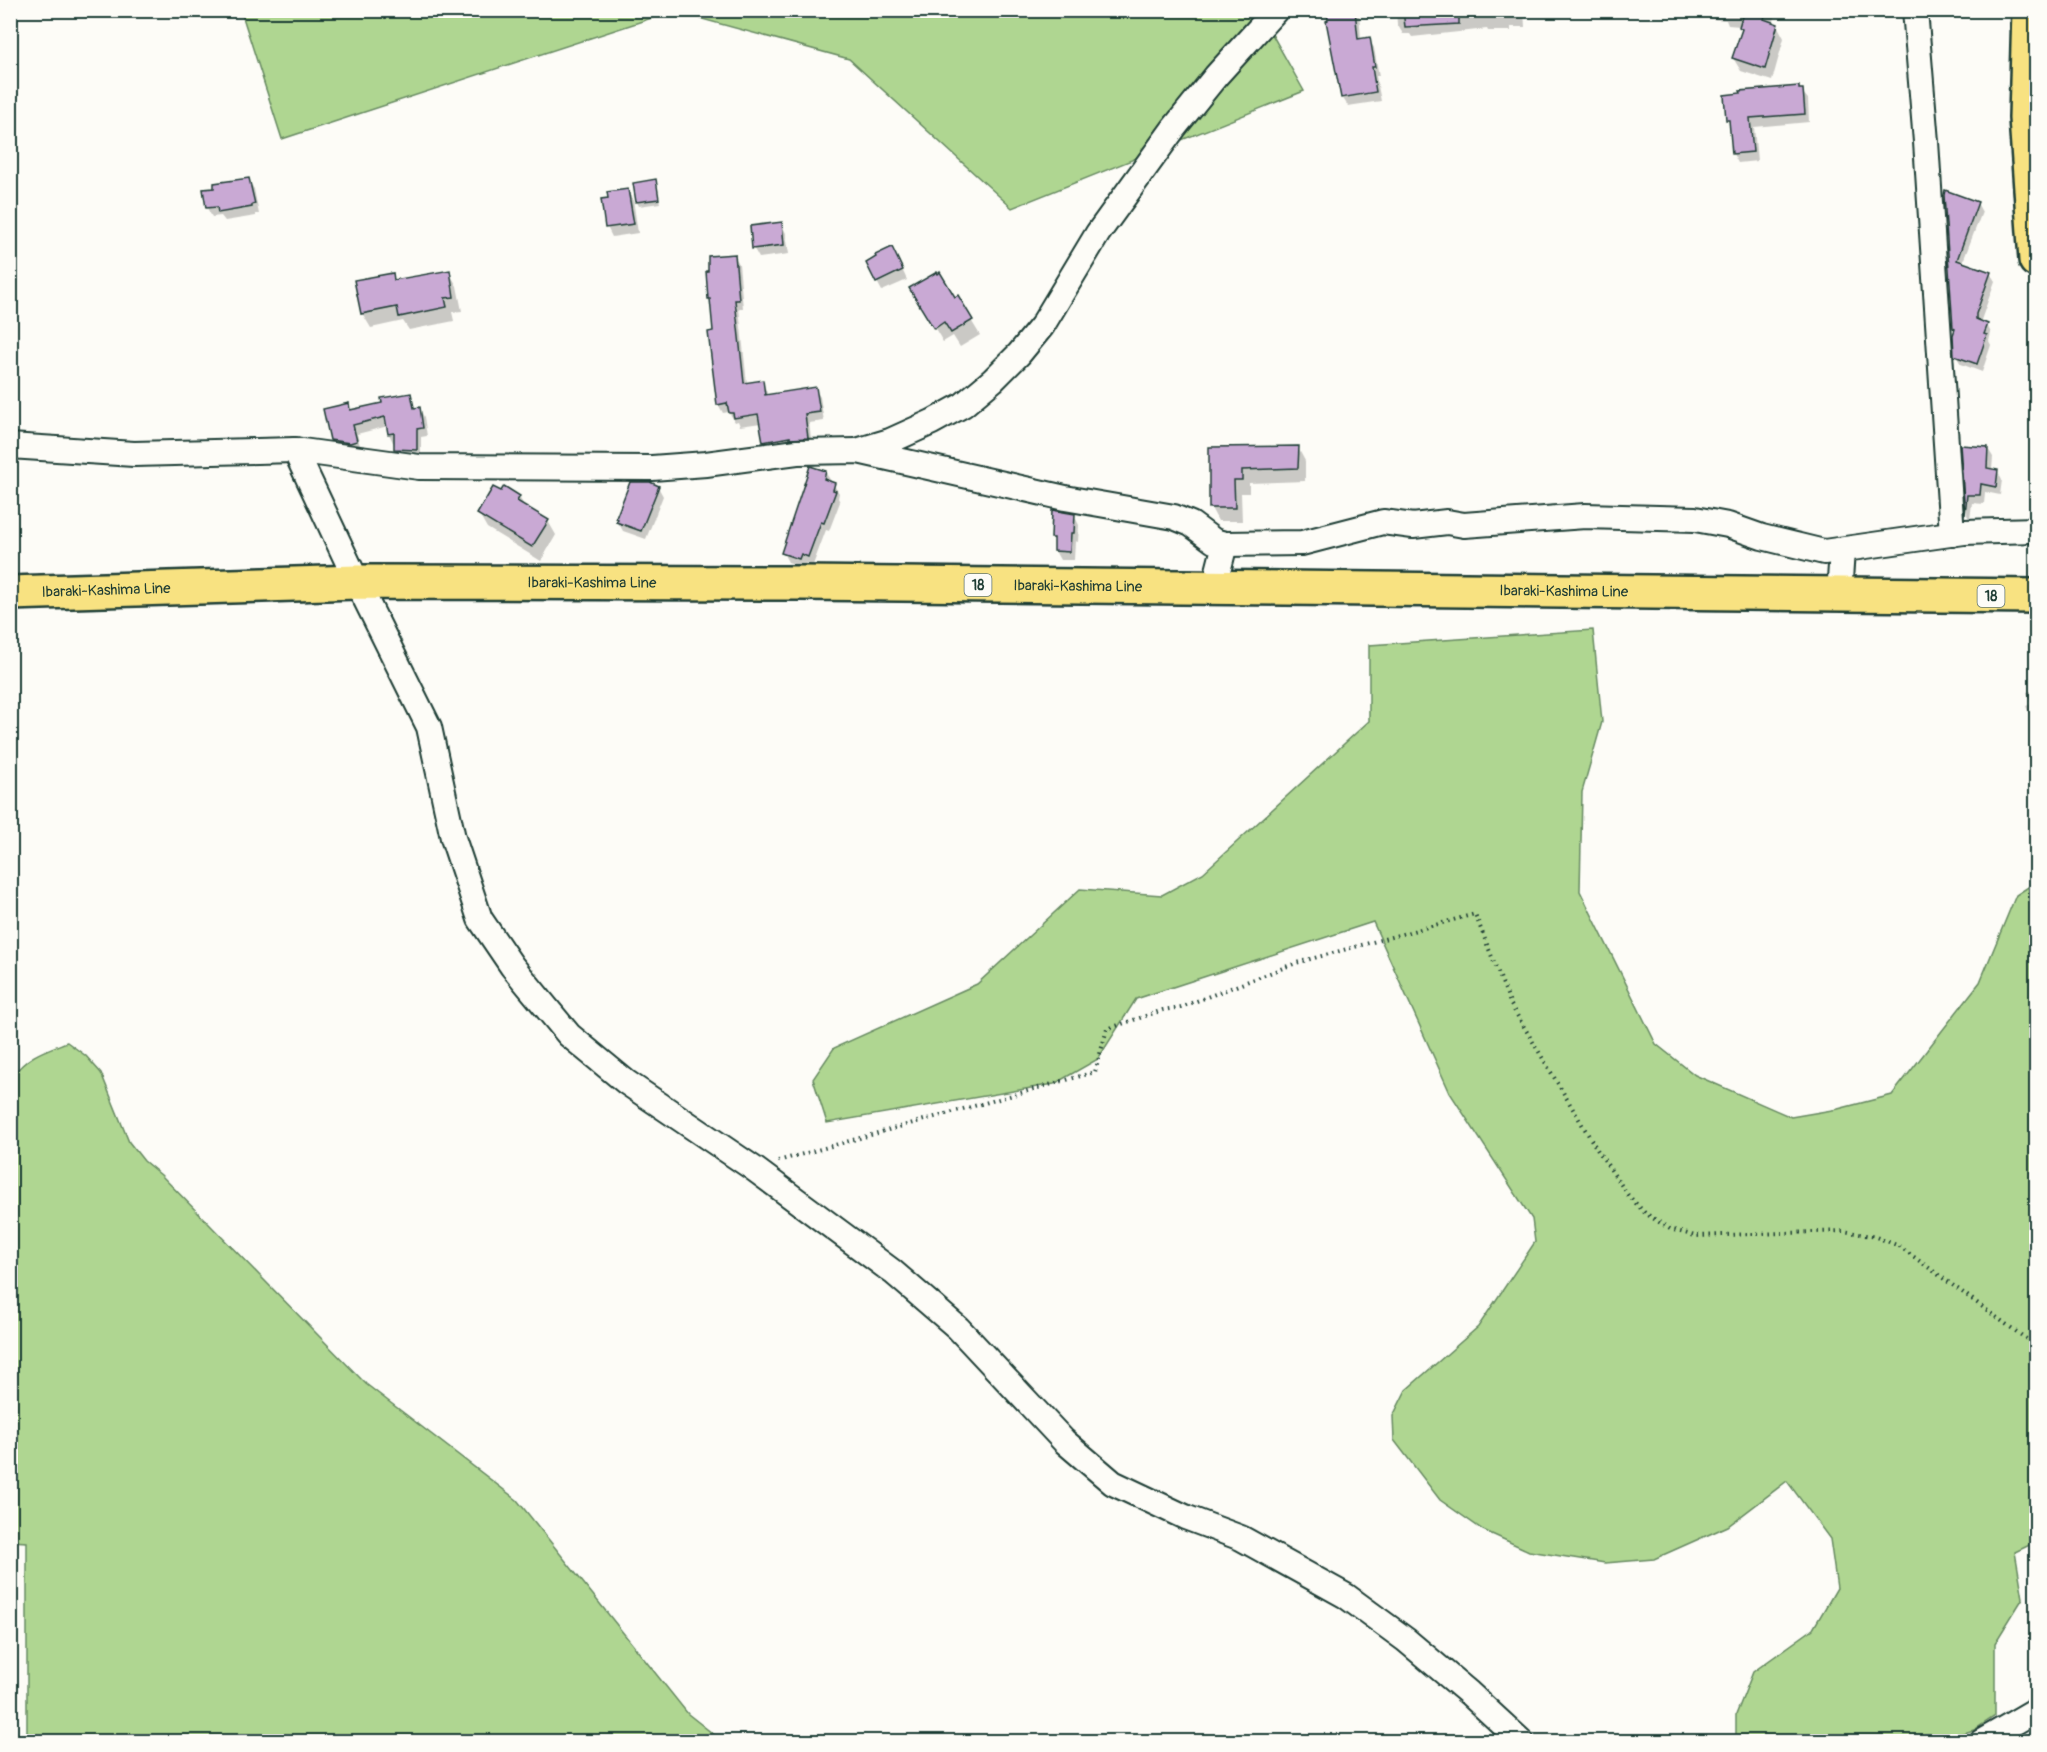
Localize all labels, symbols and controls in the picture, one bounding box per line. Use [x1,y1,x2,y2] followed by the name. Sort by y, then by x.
[527,573,657,593] street label: Ibaraki-Kashima Line
[964,574,992,596] road number: 18
[1013,576,1143,597] street label: Ibaraki-Kashima Line
[41,579,171,602] street label: Ibaraki-Kashima Line
[1499,581,1629,602] street label: Ibaraki-Kashima Line
[1978,585,2004,607] road number: 18

